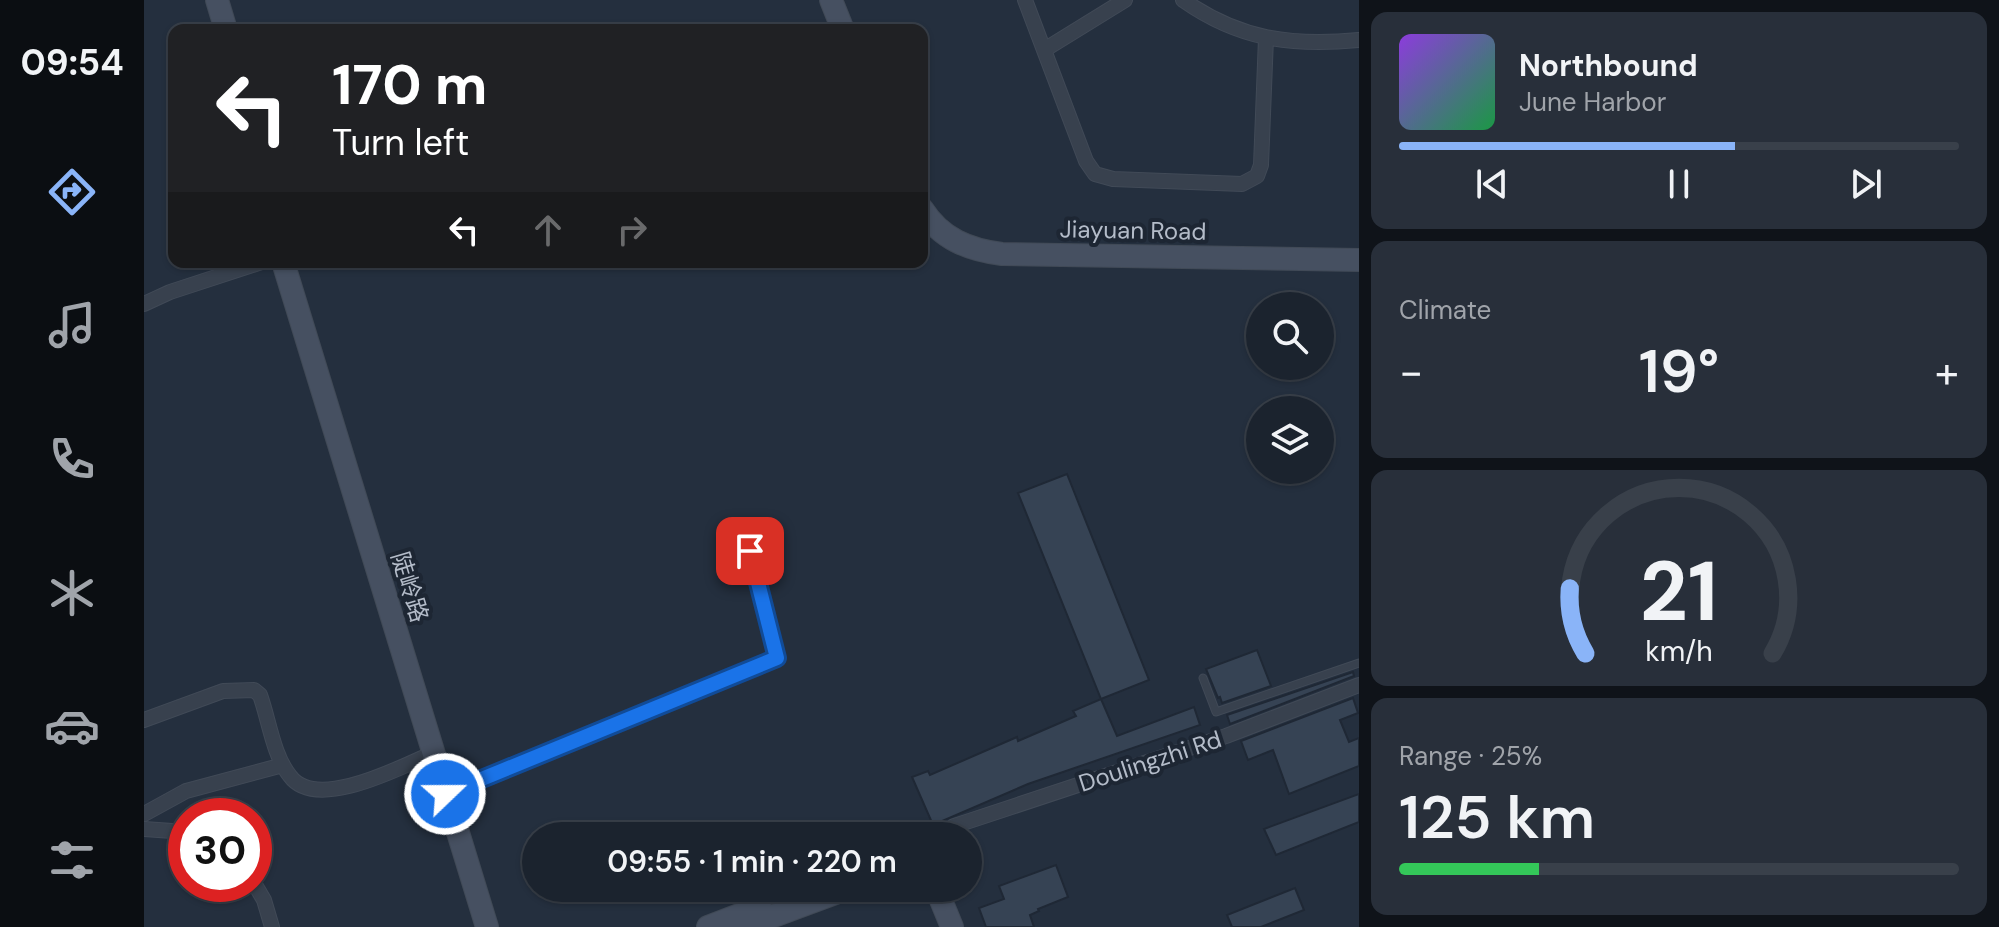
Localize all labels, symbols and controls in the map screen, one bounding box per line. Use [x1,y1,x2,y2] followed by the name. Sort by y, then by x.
[20,39,124,86] text: 09:54
[1519,46,1698,85] text: Northbound
[332,48,487,121] text: 170 m
[200,56,304,160] icon: left
[1519,85,1666,119] text: June Harbor
[332,119,469,166] text: Turn left
[1470,162,1514,206] icon: previous
[1657,162,1701,206] icon: pause
[1844,162,1888,206] icon: next
[44,164,100,220] icon: directions
[442,208,486,252] icon: left
[526,208,570,252] icon: ahead
[610,208,654,252] icon: right
[1059,213,1207,247] street label: Jiayuan Road
[1246,292,1334,484] map controls
[1246,292,1334,380] button: search
[1399,293,1491,327] text: Climate
[44,297,100,353] icon: music
[1639,332,1719,411] text: 19°
[1399,343,1423,401] text: −
[1935,343,1959,401] text: +
[1246,396,1334,484] button: layers
[44,431,100,487] icon: phone
[716,517,784,585] pin
[728,529,772,573] icon: arrive
[1640,536,1718,645] text: 21
[385,548,435,626] street label: 陡岭路
[44,565,100,621] icon: climate
[1645,633,1713,670] text: km/h
[44,698,100,754] icon: car
[1075,723,1225,799] street label: Doulingzhi Rd
[1399,739,1542,773] text: Range · 25%
[403,752,487,836] position arrow
[1399,778,1595,857] text: 125 km
[168,798,272,902] speed limit sign: 30
[44,832,100,888] icon: filters
[607,842,897,881] text: 09:55 · 1 min · 220 m

